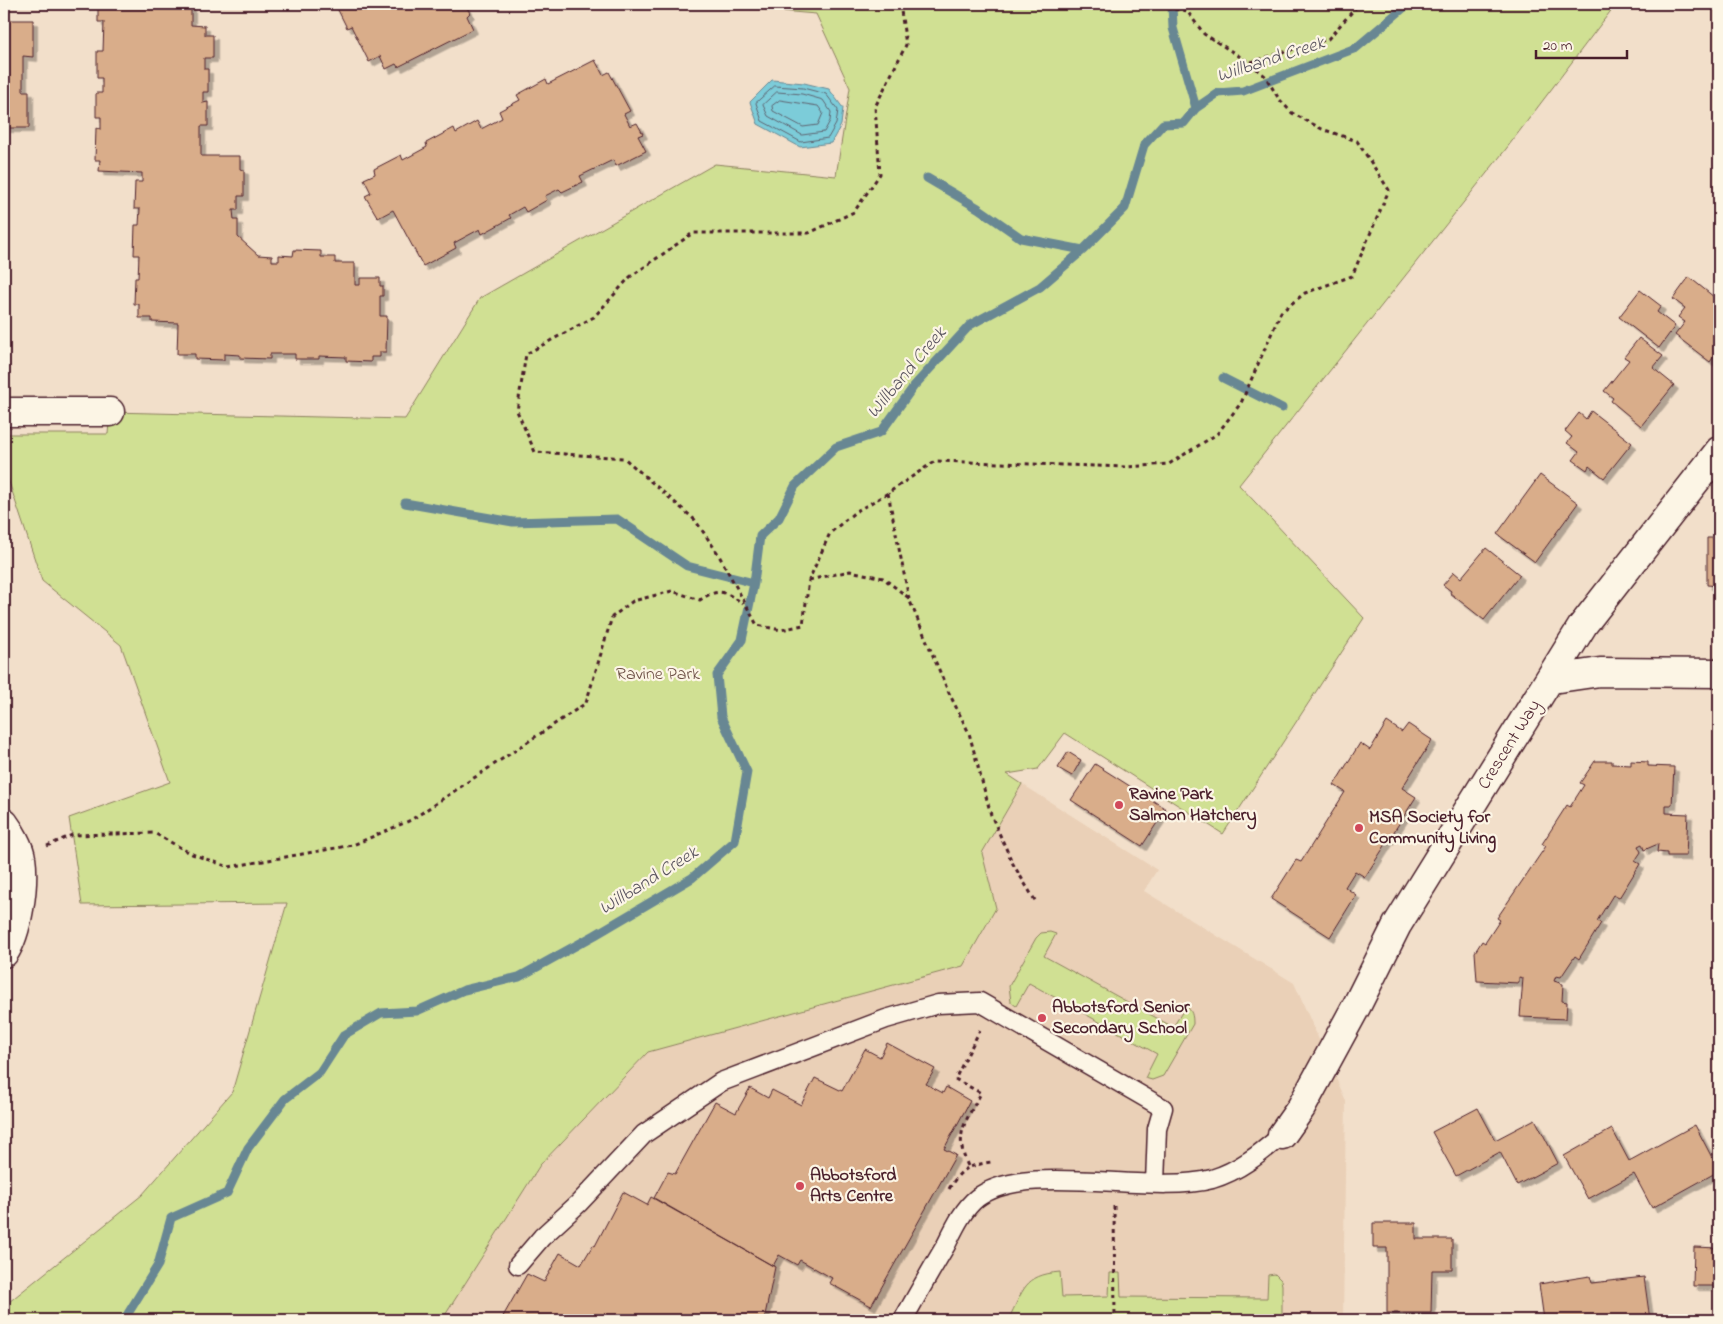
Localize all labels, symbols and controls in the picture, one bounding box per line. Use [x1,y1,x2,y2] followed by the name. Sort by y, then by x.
[1536,28,1627,60] scale bar
[1213,30,1329,90] water label: Willband Creek
[1543,35,1573,57] text: 20 m
[861,321,954,425] water label: Willband Creek
[616,662,700,688] park label: Ravine Park
[1472,695,1548,795] street label: Crescent Way
[1129,782,1256,830] place label: Ravine Park Salmon Hatchery
[1113,799,1125,811] marker: Ravine Park Salmon Hatchery
[1369,805,1496,853] place label: MSA Society for Community Living
[1353,822,1365,834] marker: MSA Society for Community Living
[594,839,704,922] water label: Willband Creek
[1052,995,1190,1043] place label: Abbotsford Senior Secondary School
[1036,1012,1048,1024] marker: Abbotsford Senior Secondary School
[810,1163,897,1210] place label: Abbotsford Arts Centre
[794,1180,806,1192] marker: Abbotsford Arts Centre

